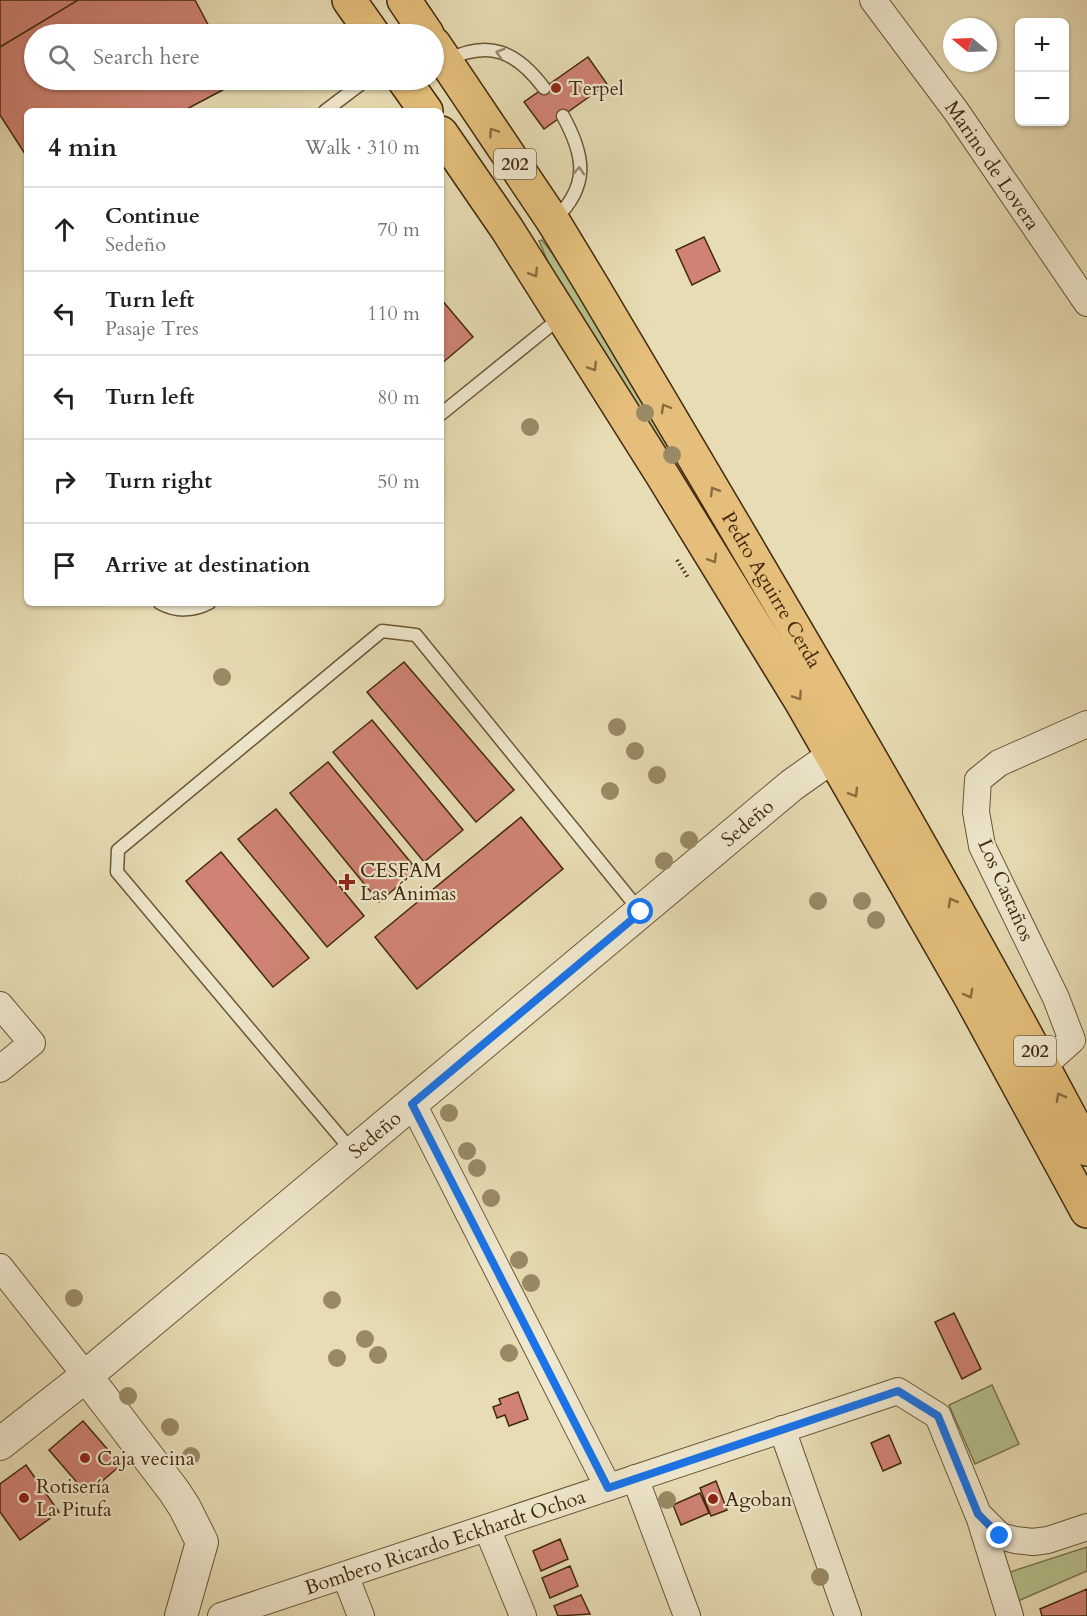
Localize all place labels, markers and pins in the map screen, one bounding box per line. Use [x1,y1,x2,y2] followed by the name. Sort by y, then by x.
[568,75,624,102] place label: Terpel
[549,81,563,95] marker: Terpel
[360,857,456,907] place label: CESFAM Las Ánimas
[338,873,356,891] marker: CESFAM Las Ánimas
[97,1445,195,1472] place label: Caja vecina
[78,1451,92,1465] marker: Caja vecina
[36,1473,112,1523] place label: Rotisería La Pitufa
[725,1486,793,1513] place label: Agoban
[17,1491,31,1505] marker: Rotisería La Pitufa
[706,1492,720,1506] marker: Agoban

